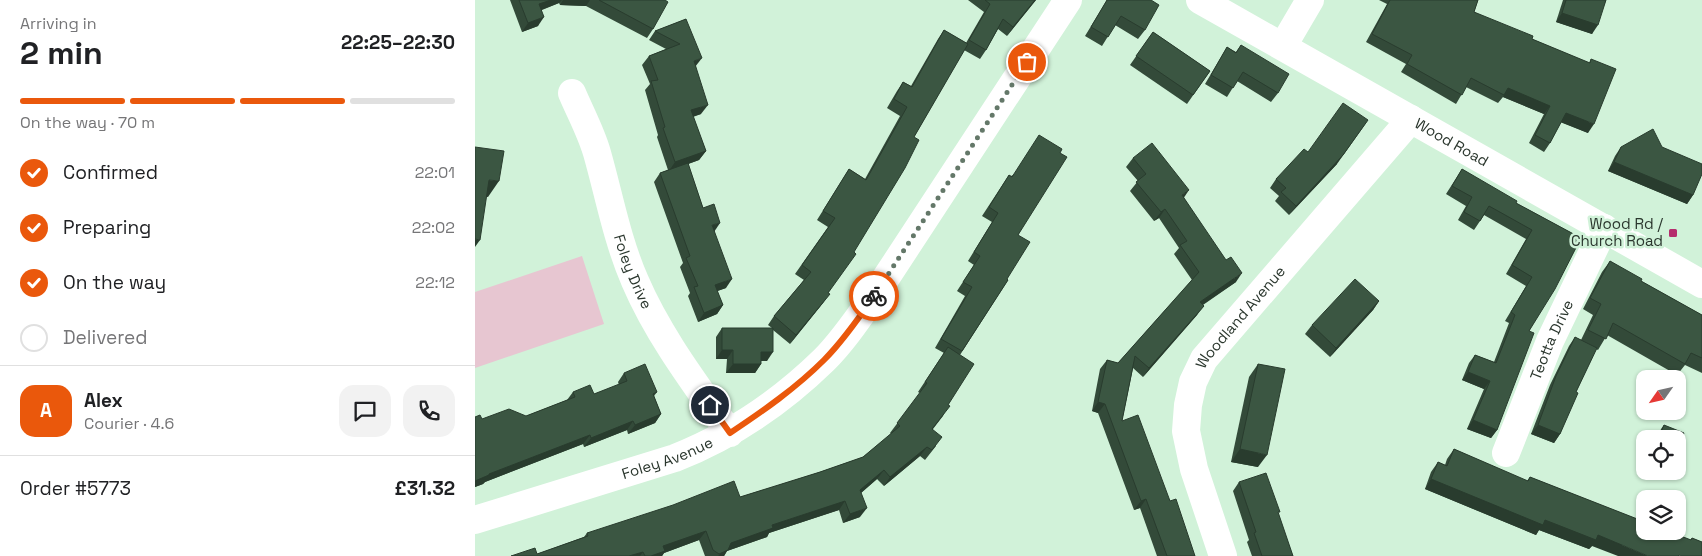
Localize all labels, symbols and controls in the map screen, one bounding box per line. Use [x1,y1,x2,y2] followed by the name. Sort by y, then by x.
[20,13,97,34] text: Arriving in
[341,30,455,55] text: 22:25–22:30
[20,33,103,73] text: 2 min
[1006,41,1048,83] pin
[1013,48,1041,76] icon: bag
[20,112,155,133] text: On the way · 70 m
[1411,113,1492,170] street label: Wood Road
[20,159,48,187] icon: check
[63,160,158,185] text: Confirmed
[415,162,455,183] text: 22:01
[20,214,48,242] icon: check
[1571,214,1663,250] place label: Wood Rd / Church Road
[63,215,151,240] text: Preparing
[412,217,455,238] text: 22:02
[1667,227,1679,239] marker: Wood Rd / Church Road
[610,232,657,312] street label: Foley Drive
[1191,262,1289,371] street label: Woodland Avenue
[20,269,48,297] icon: check
[63,270,166,295] text: On the way
[849,271,899,321] courier
[415,272,455,293] text: 22:12
[860,282,888,310] icon: bike
[1526,296,1577,383] street label: Teotta Drive
[63,325,148,350] text: Delivered
[1636,370,1686,420] north arrow
[1636,370,1686,540] map controls
[689,384,731,426] pin
[339,385,391,437] button: chat
[403,385,455,437] button: phone
[84,388,123,413] text: Alex
[696,391,724,419] icon: home
[40,398,52,423] text: A
[84,413,174,434] text: Courier · 4.6
[1636,430,1686,480] button: locate
[619,432,716,483] street label: Foley Avenue
[20,476,131,501] text: Order #5773
[395,476,455,501] text: £31.32
[1636,490,1686,540] button: layers

